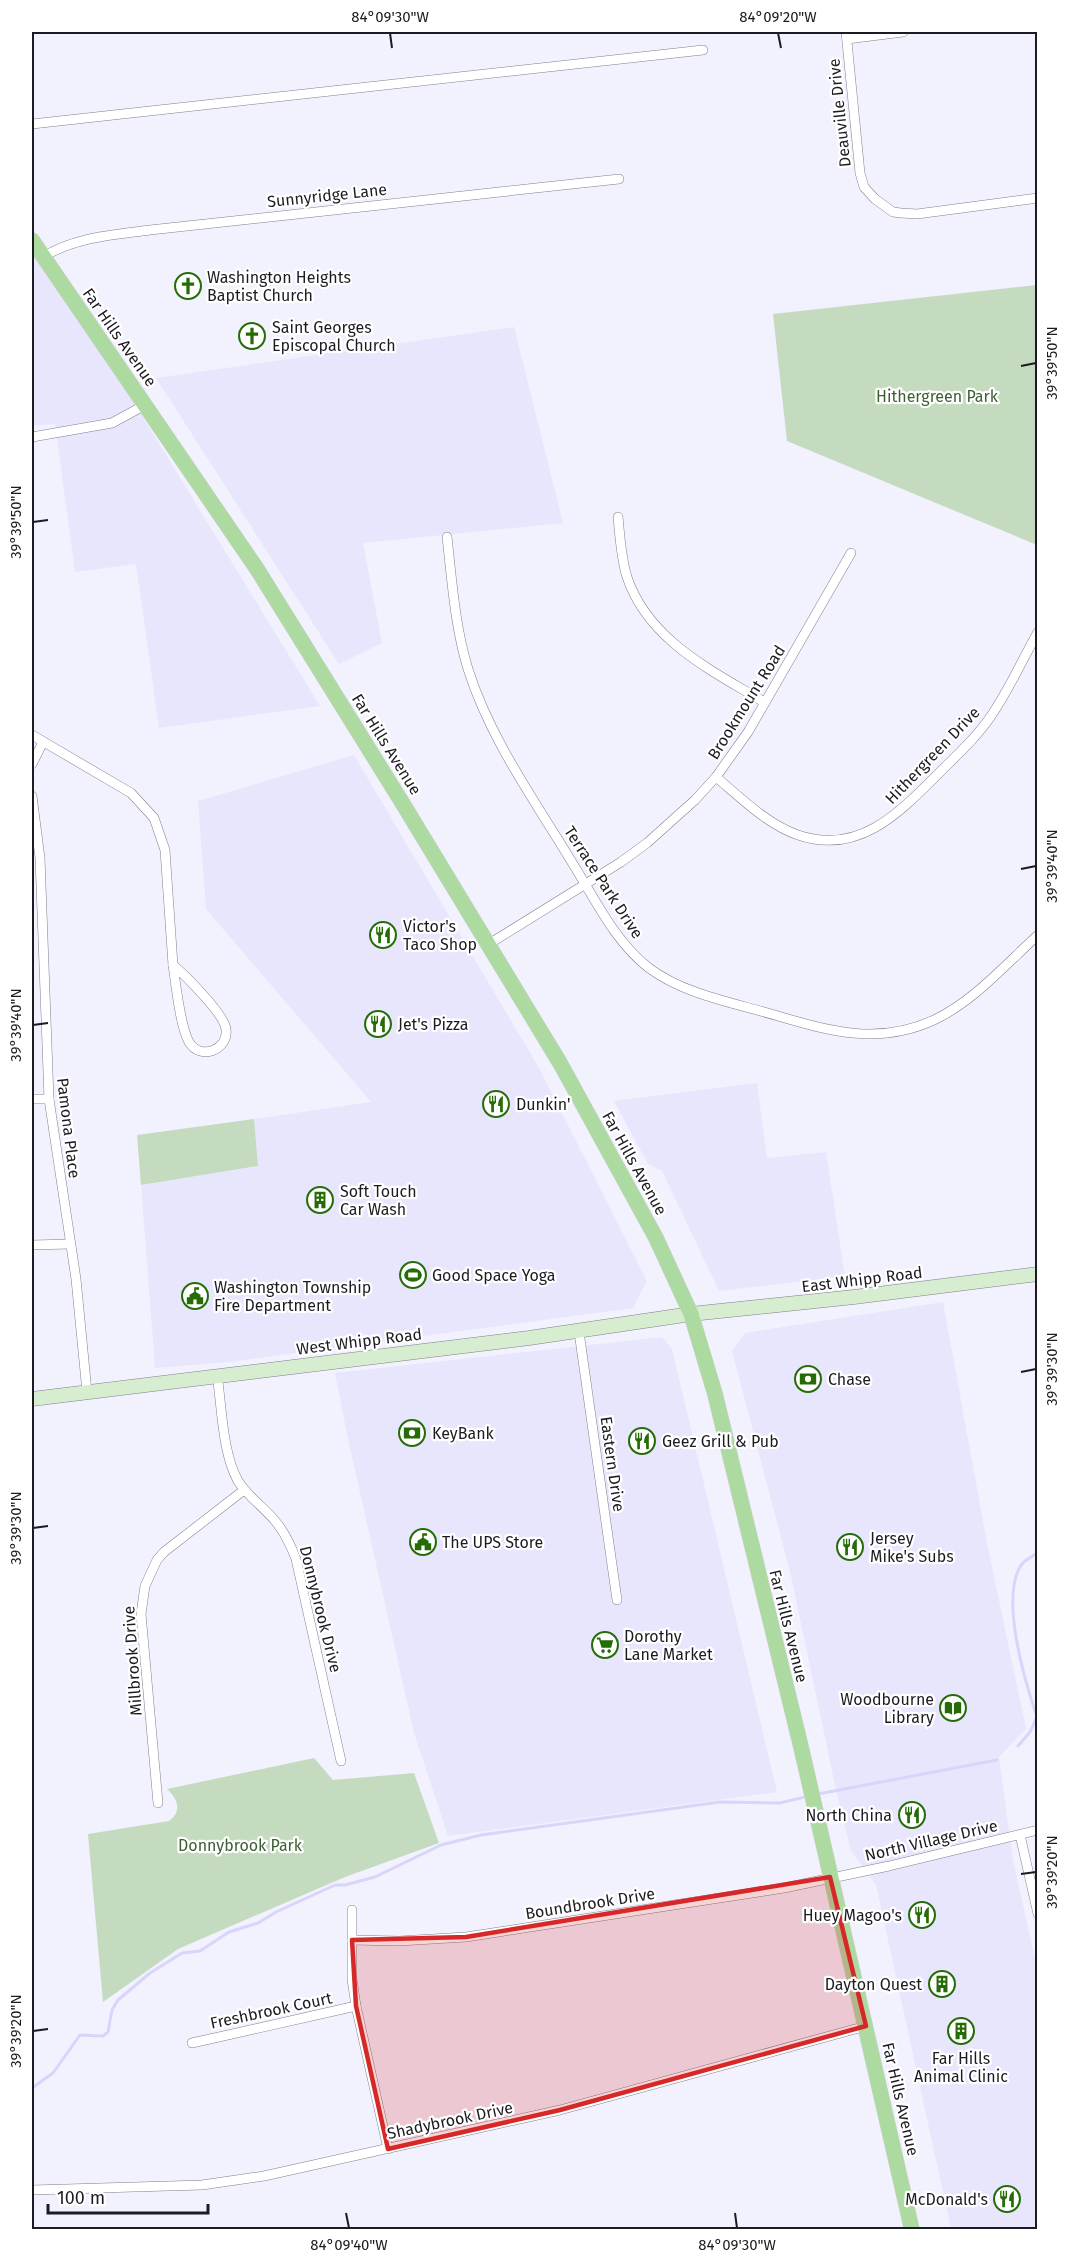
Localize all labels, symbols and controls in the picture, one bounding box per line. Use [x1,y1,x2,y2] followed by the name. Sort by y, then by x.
[351,8,429,26] text: 84°09'30"W
[739,8,817,26] text: 84°09'20"W
[824,58,855,168] street label: Deauville Drive
[266,180,388,211] street label: Sunnyridge Lane
[207,268,351,305] place label: Washington Heights Baptist Church
[173,271,203,301] church icon: Washington Heights Baptist Church
[79,284,161,390] street label: Far Hills Avenue
[272,318,396,355] place label: Saint Georges Episcopal Church
[237,321,267,351] church icon: Saint Georges Episcopal Church
[1043,326,1061,400] text: 39°39'50"N
[876,387,999,406] park label: Hithergreen Park
[7,485,25,559] text: 39°39'50"N
[704,642,789,763] street label: Brookmount Road
[348,690,425,798] street label: Far Hills Avenue
[881,703,984,808] street label: Hithergreen Drive
[560,823,647,942] street label: Terrace Park Drive
[1043,829,1061,903] text: 39°39'40"N
[403,917,477,954] place label: Victor's Taco Shop
[368,920,398,950] restaurant icon: Victor's Taco Shop
[7,988,25,1062] text: 39°39'40"N
[363,1009,393,1039] restaurant icon: Jet's Pizza
[398,1015,468,1034] place label: Jet's Pizza
[53,1077,84,1179] street label: Pamona Place
[481,1089,511,1119] restaurant icon: Dunkin'
[516,1095,570,1114] place label: Dunkin'
[598,1108,671,1218] street label: Far Hills Avenue
[340,1182,417,1219] place label: Soft Touch Car Wash
[305,1185,335,1215] building icon: Soft Touch Car Wash
[398,1260,428,1290] sports icon: Good Space Yoga
[801,1263,924,1296] street label: East Whipp Road
[432,1266,556,1285] place label: Good Space Yoga
[214,1278,371,1315] place label: Washington Township Fire Department
[180,1281,210,1311] public building icon: Washington Township Fire Department
[295,1324,423,1359] street label: West Whipp Road
[1043,1332,1061,1406] text: 39°39'30"N
[793,1364,823,1394] bank icon: Chase
[828,1370,871,1389] place label: Chase
[596,1415,629,1513] street label: Eastern Drive
[397,1418,427,1448] bank icon: KeyBank
[432,1424,495,1443] place label: KeyBank
[627,1426,657,1456] restaurant icon: Geez Grill & Pub
[662,1432,779,1451] place label: Geez Grill & Pub
[7,1491,25,1565] text: 39°39'30"N
[408,1527,438,1557] public building icon: The UPS Store
[870,1529,954,1566] place label: Jersey Mike's Subs
[835,1532,865,1562] restaurant icon: Jersey Mike's Subs
[442,1533,543,1552] place label: The UPS Store
[296,1544,345,1674] street label: Donnybrook Drive
[765,1568,812,1685] street label: Far Hills Avenue
[119,1605,146,1717] street label: Millbrook Drive
[624,1627,713,1664] place label: Dorothy Lane Market
[590,1630,620,1660] supermarket icon: Dorothy Lane Market
[840,1690,934,1727] place label: Woodbourne Library
[938,1693,968,1723] library icon: Woodbourne Library
[897,1800,927,1830] restaurant icon: North China
[805,1806,892,1825] place label: North China
[863,1816,999,1865] street label: North Village Drive
[1043,1835,1061,1909] text: 39°39'20"N
[178,1836,303,1855] park label: Donnybrook Park
[524,1884,656,1923] street label: Boundbrook Drive
[907,1900,937,1930] restaurant icon: Huey Magoo's
[803,1906,902,1925] place label: Huey Magoo's
[927,1969,957,1999] building icon: Dayton Quest
[825,1975,922,1994] place label: Dayton Quest
[208,1988,334,2033] street label: Freshbrook Court
[7,1994,25,2068] text: 39°39'20"N
[946,2016,976,2046] building icon: Far Hills Animal Clinic
[878,2041,923,2158] street label: Far Hills Avenue
[914,2049,1008,2086] place label: Far Hills Animal Clinic
[385,2098,515,2143] street label: Shadybrook Drive
[48,2177,208,2215] scale bar
[992,2184,1022,2214] restaurant icon: McDonald's
[57,2187,105,2209] text: 100 m
[905,2190,988,2209] place label: McDonald's
[310,2236,388,2254] text: 84°09'40"W
[698,2236,776,2254] text: 84°09'30"W

